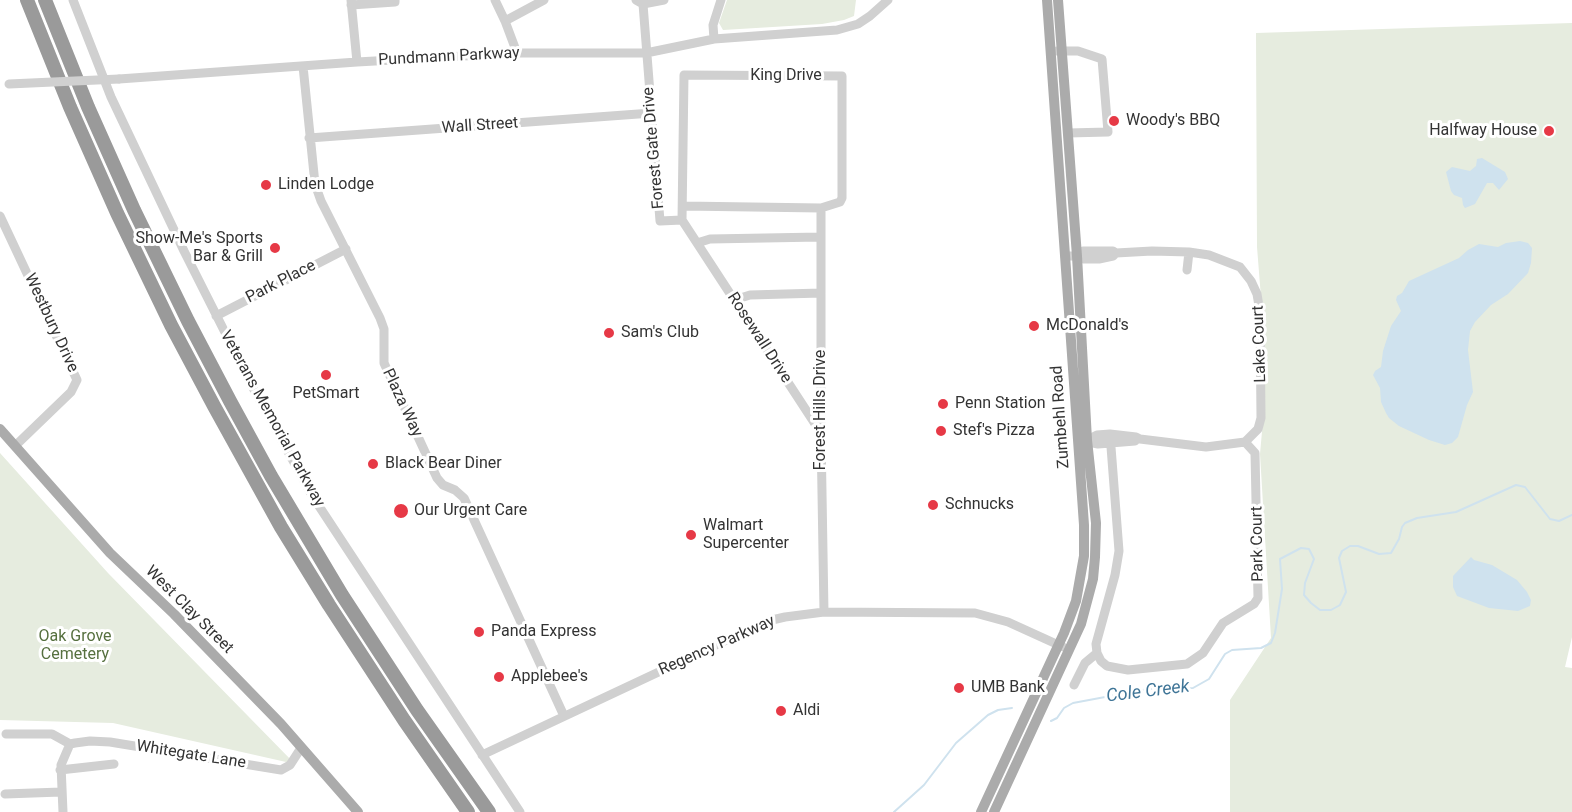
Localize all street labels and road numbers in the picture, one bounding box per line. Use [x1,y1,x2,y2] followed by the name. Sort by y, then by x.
[378,44,520,70] street label: Pundmann Parkway
[750,66,822,86] street label: King Drive
[639,86,669,210] street label: Forest Gate Drive
[441,114,519,138] street label: Wall Street
[243,256,319,308] street label: Park Place
[20,271,82,375] street label: Westbury Drive
[723,289,795,387] street label: Rosewall Drive
[1249,305,1271,383] street label: Lake Court
[215,327,329,511] street label: Veterans Memorial Parkway
[811,350,831,470] street label: Forest Hills Drive
[1048,365,1074,469] street label: Zumbehl Road
[378,366,426,440] street label: Plaza Way
[1248,506,1268,582] street label: Park Court
[141,562,237,658] street label: West Clay Street
[656,612,778,680] street label: Regency Parkway
[135,737,247,773] street label: Whitegate Lane

